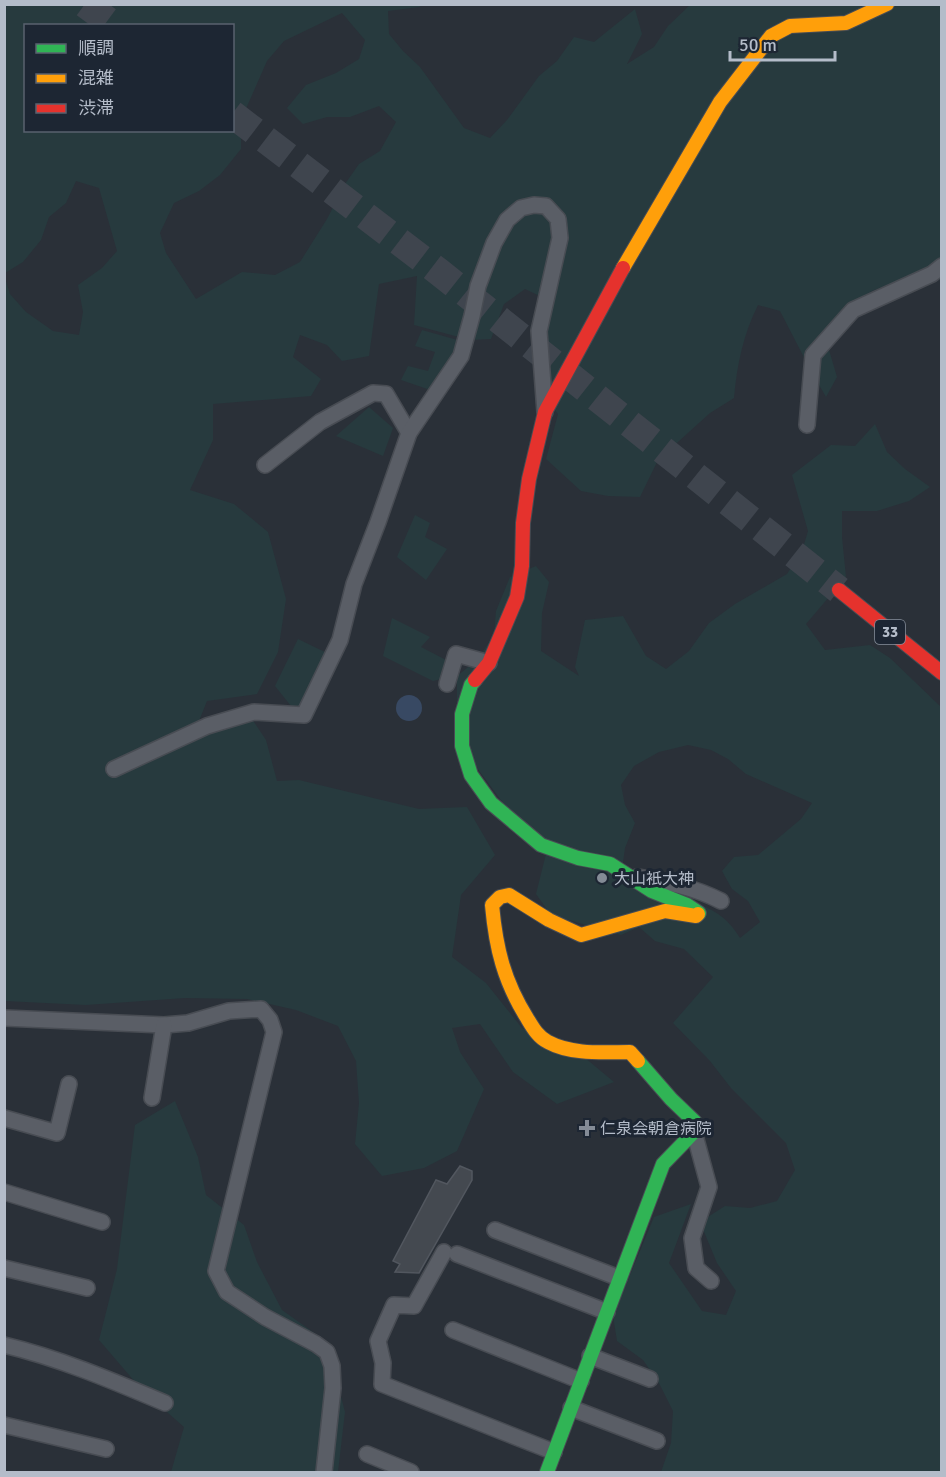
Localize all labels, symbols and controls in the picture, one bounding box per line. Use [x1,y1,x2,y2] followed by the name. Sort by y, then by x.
[24,24,234,132] legend
[730,24,835,62] scale bar
[739,34,777,56] text: 50 m
[78,37,114,59] text: 順調
[78,67,114,89] text: 混雑
[78,97,114,119] text: 渋滞
[875,620,905,644] road number: 33
[614,869,694,889] place label: 大山衹大神
[595,871,609,885] marker: 大山衹大神
[578,1119,596,1137] marker: 仁泉会朝倉病院
[600,1119,712,1139] place label: 仁泉会朝倉病院

